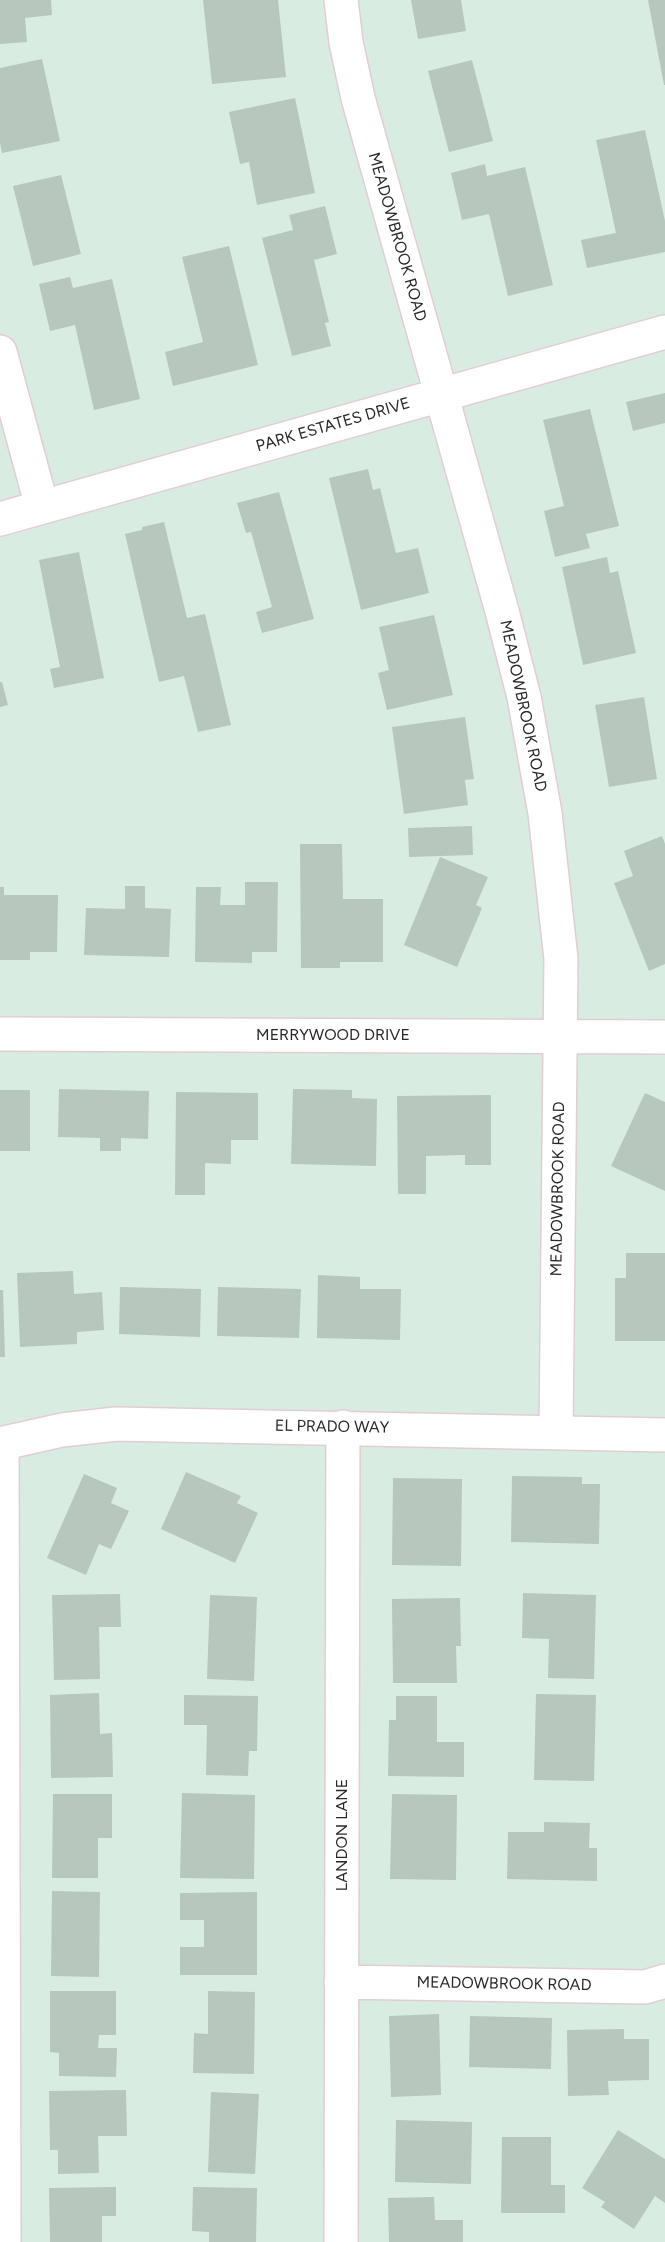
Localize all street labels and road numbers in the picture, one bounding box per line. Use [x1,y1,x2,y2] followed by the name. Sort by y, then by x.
[364,150,430,324] street label: MEADOWBROOK ROAD
[254,394,412,456] street label: PARK ESTATES DRIVE
[495,618,551,794] street label: MEADOWBROOK ROAD
[256,1025,410,1045] street label: MERRYWOOD DRIVE
[547,1101,569,1277] street label: MEADOWBROOK ROAD
[275,1416,389,1438] street label: EL PRADO WAY
[332,1779,352,1891] street label: LANDON LANE
[416,1973,592,1995] street label: MEADOWBROOK ROAD

